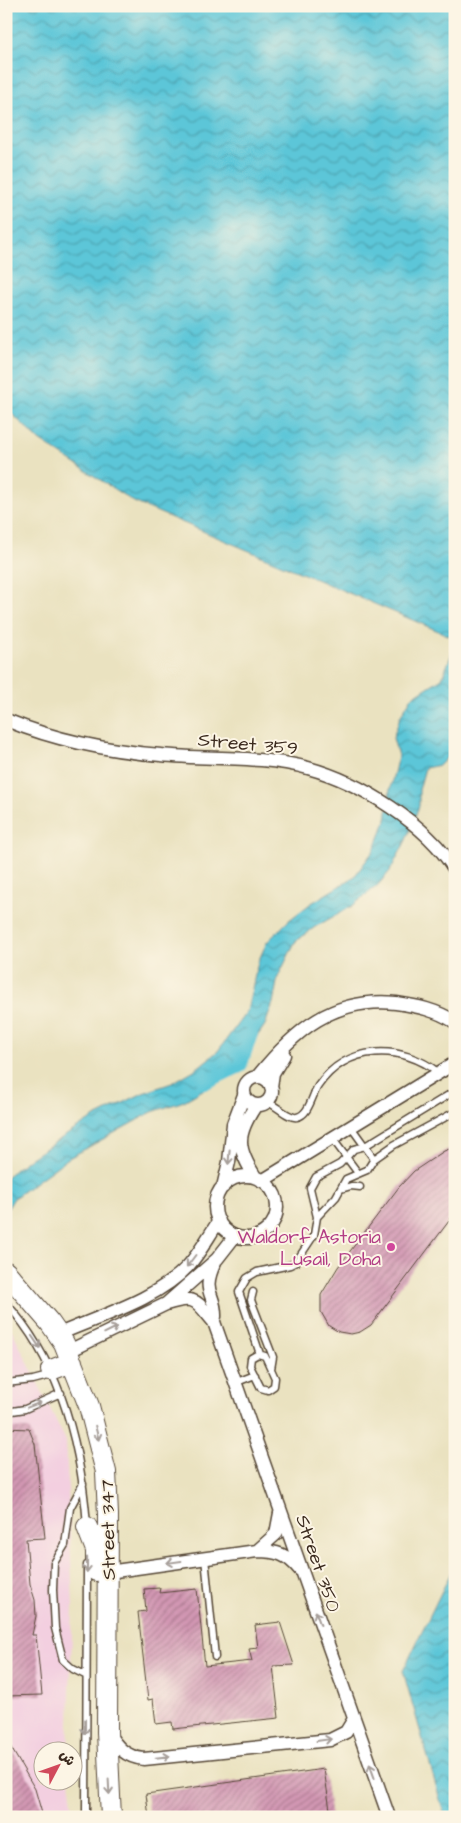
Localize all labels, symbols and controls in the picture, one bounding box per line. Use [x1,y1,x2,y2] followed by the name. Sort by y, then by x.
[197,727,299,762] street label: Street 359
[224,1149,234,1165] one-way arrow
[238,1224,381,1273] place label: Waldorf Astoria Lusail, Doha
[385,1241,397,1253] marker: Waldorf Astoria Lusail, Doha
[186,1254,196,1268] one-way arrow
[103,1325,118,1335] one-way arrow
[31,1334,41,1348] one-way arrow
[26,1400,42,1409] one-way arrow
[93,1425,102,1441] one-way arrow
[94,1479,123,1580] street label: Street 347
[288,1511,347,1616] street label: Street 350
[82,1557,91,1573] one-way arrow
[167,1558,183,1568] one-way arrow
[313,1611,322,1626] one-way arrow
[80,1719,90,1735] one-way arrow
[316,1735,332,1745] one-way arrow
[32,1740,82,1790] north arrow
[54,1746,80,1771] text: ش
[154,1752,170,1762] one-way arrow
[367,1764,376,1779] one-way arrow
[104,1779,113,1795] one-way arrow

